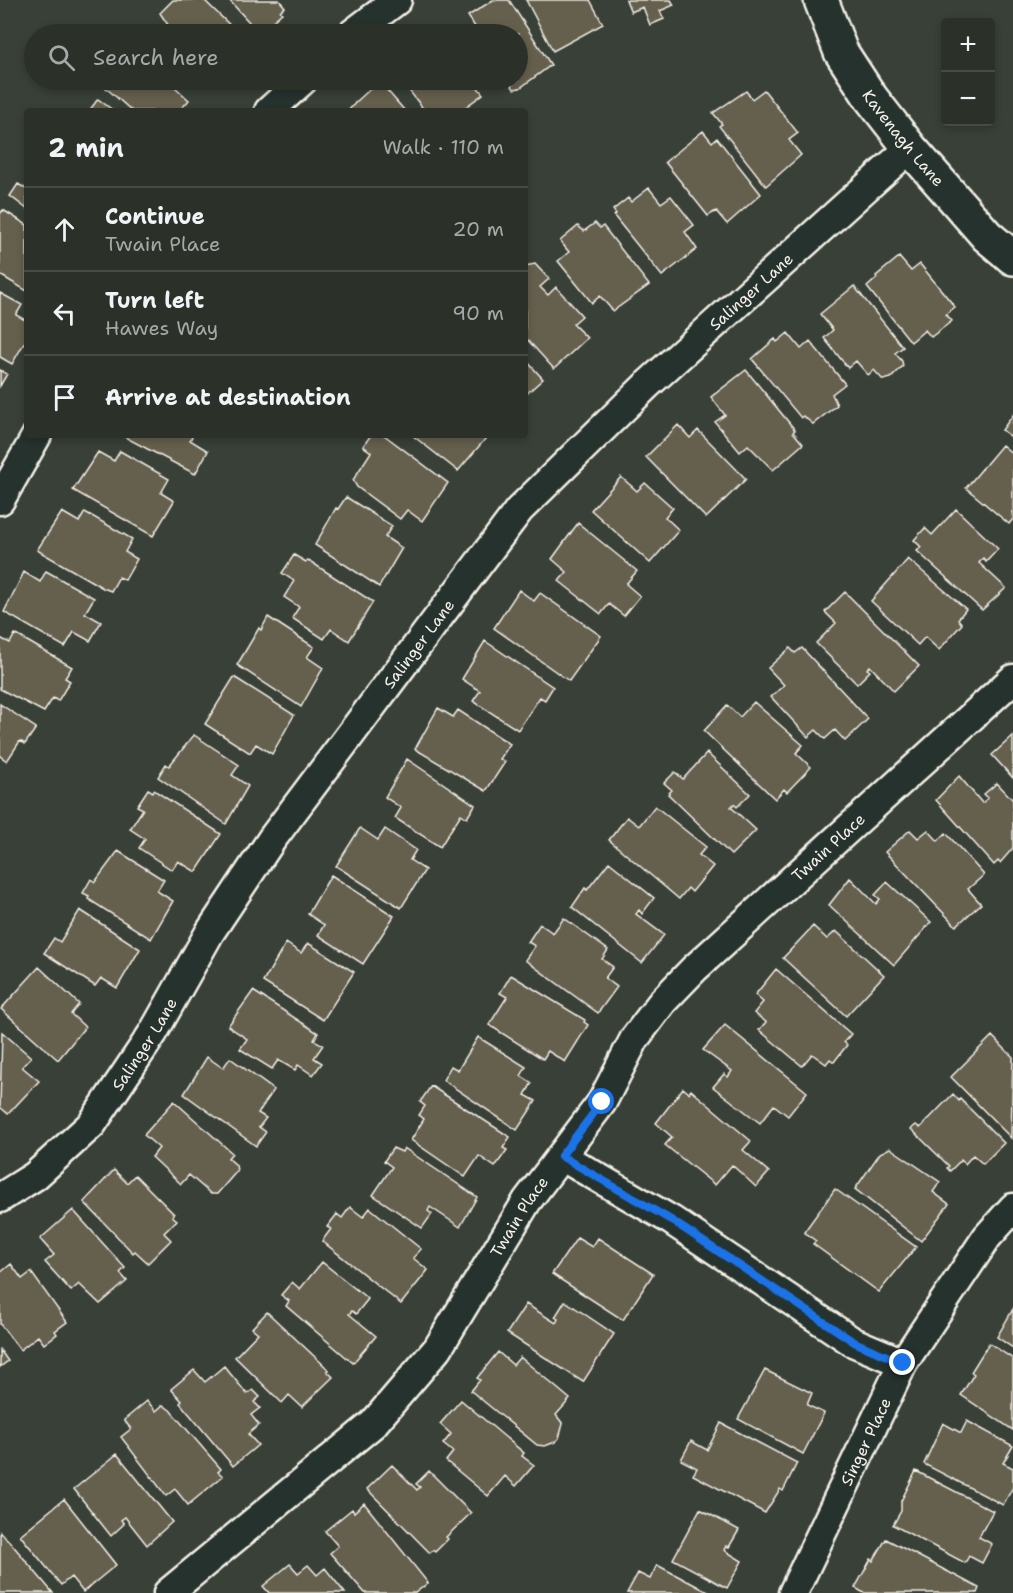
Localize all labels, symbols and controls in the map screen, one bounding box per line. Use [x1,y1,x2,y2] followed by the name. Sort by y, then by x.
[941,18,995,126] map controls
[941,18,995,72] button: +
[24,24,528,90] search box
[45,41,78,74] icon: search
[93,43,219,72] text: Search here
[941,72,995,126] button: −
[858,86,949,191] street label: Kavenagh Lane
[48,130,124,165] text: 2 min
[383,134,504,160] text: Walk · 110 m
[105,202,205,231] text: Continue
[48,213,81,246] icon: ahead
[453,216,504,242] text: 20 m
[105,231,220,257] text: Twain Place
[704,248,797,335] street label: Salinger Lane
[105,286,204,315] text: Turn left
[48,297,81,330] icon: left
[452,300,504,326] text: 90 m
[105,315,218,341] text: Hawes Way
[48,381,81,414] icon: arrive
[105,383,351,412] text: Arrive at destination
[378,595,459,692] street label: Salinger Lane
[787,808,869,886] street label: Twain Place
[107,994,181,1095] street label: Salinger Lane
[588,1088,614,1114] route start
[485,1172,553,1261] street label: Twain Place
[889,1349,915,1375] route end
[835,1394,895,1489] street label: Singer Place

